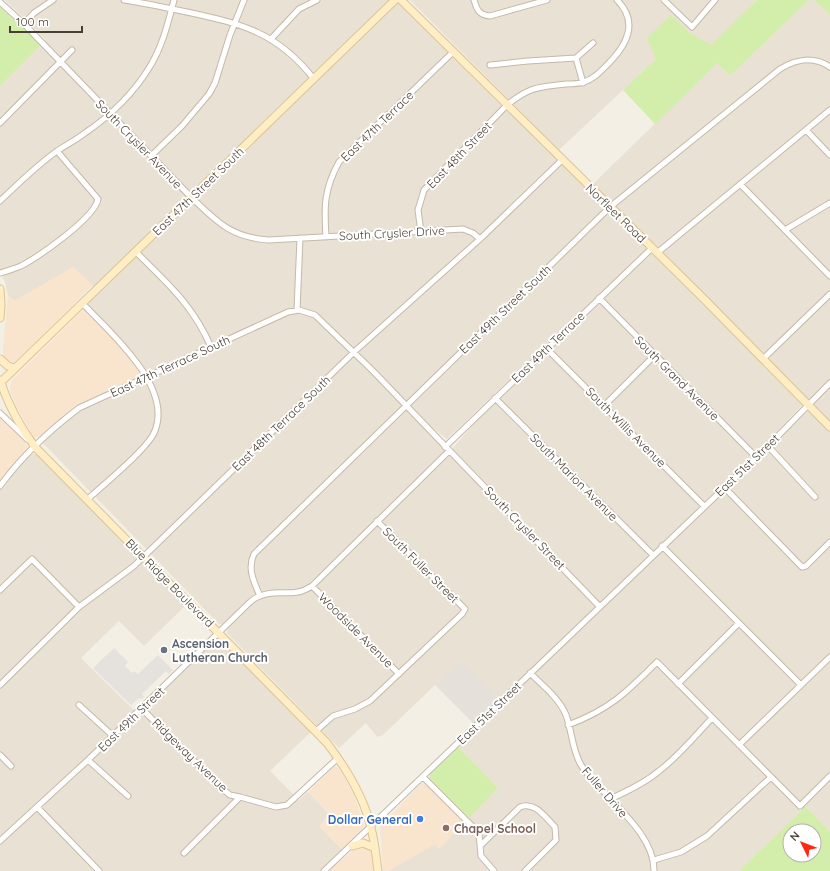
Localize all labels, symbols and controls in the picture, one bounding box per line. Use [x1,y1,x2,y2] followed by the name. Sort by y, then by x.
[10,8,82,34] scale bar
[16,14,49,29] text: 100 m
[338,87,417,164] street label: East 47th Terrace
[93,96,186,192] street label: South Crysler Avenue
[423,119,495,191] street label: East 48th Street
[149,144,247,238] street label: East 47th Street South
[583,180,649,246] street label: Norfleet Road
[339,223,446,243] street label: South Crysler Drive
[456,261,554,357] street label: East 49th Street South
[508,308,588,386] street label: East 49th Terrace
[108,332,232,400] street label: East 47th Terrace South
[632,333,723,424] street label: South Grand Avenue
[229,372,333,474] street label: East 48th Terrace South
[583,384,669,470] street label: South Willis Avenue
[527,430,621,524] street label: South Marion Avenue
[712,430,782,500] street label: East 51st Street
[481,483,569,573] street label: South Crysler Street
[380,524,462,606] street label: South Fuller Street
[123,536,217,630] street label: Blue Ridge Boulevard
[315,589,397,671] street label: Woodside Avenue
[172,636,268,665] place label: Ascension Lutheran Church
[159,645,169,655] marker: Ascension Lutheran Church
[454,678,524,748] street label: East 51st Street
[95,683,167,755] street label: East 49th Street
[149,715,231,795] street label: Ridgeway Avenue
[579,764,631,821] street label: Fuller Drive
[328,812,412,827] place label: Dollar General
[415,814,425,824] marker: Dollar General
[454,821,536,836] place label: Chapel School
[441,823,451,833] marker: Chapel School
[782,823,822,863] north arrow
[787,828,803,844] text: N

